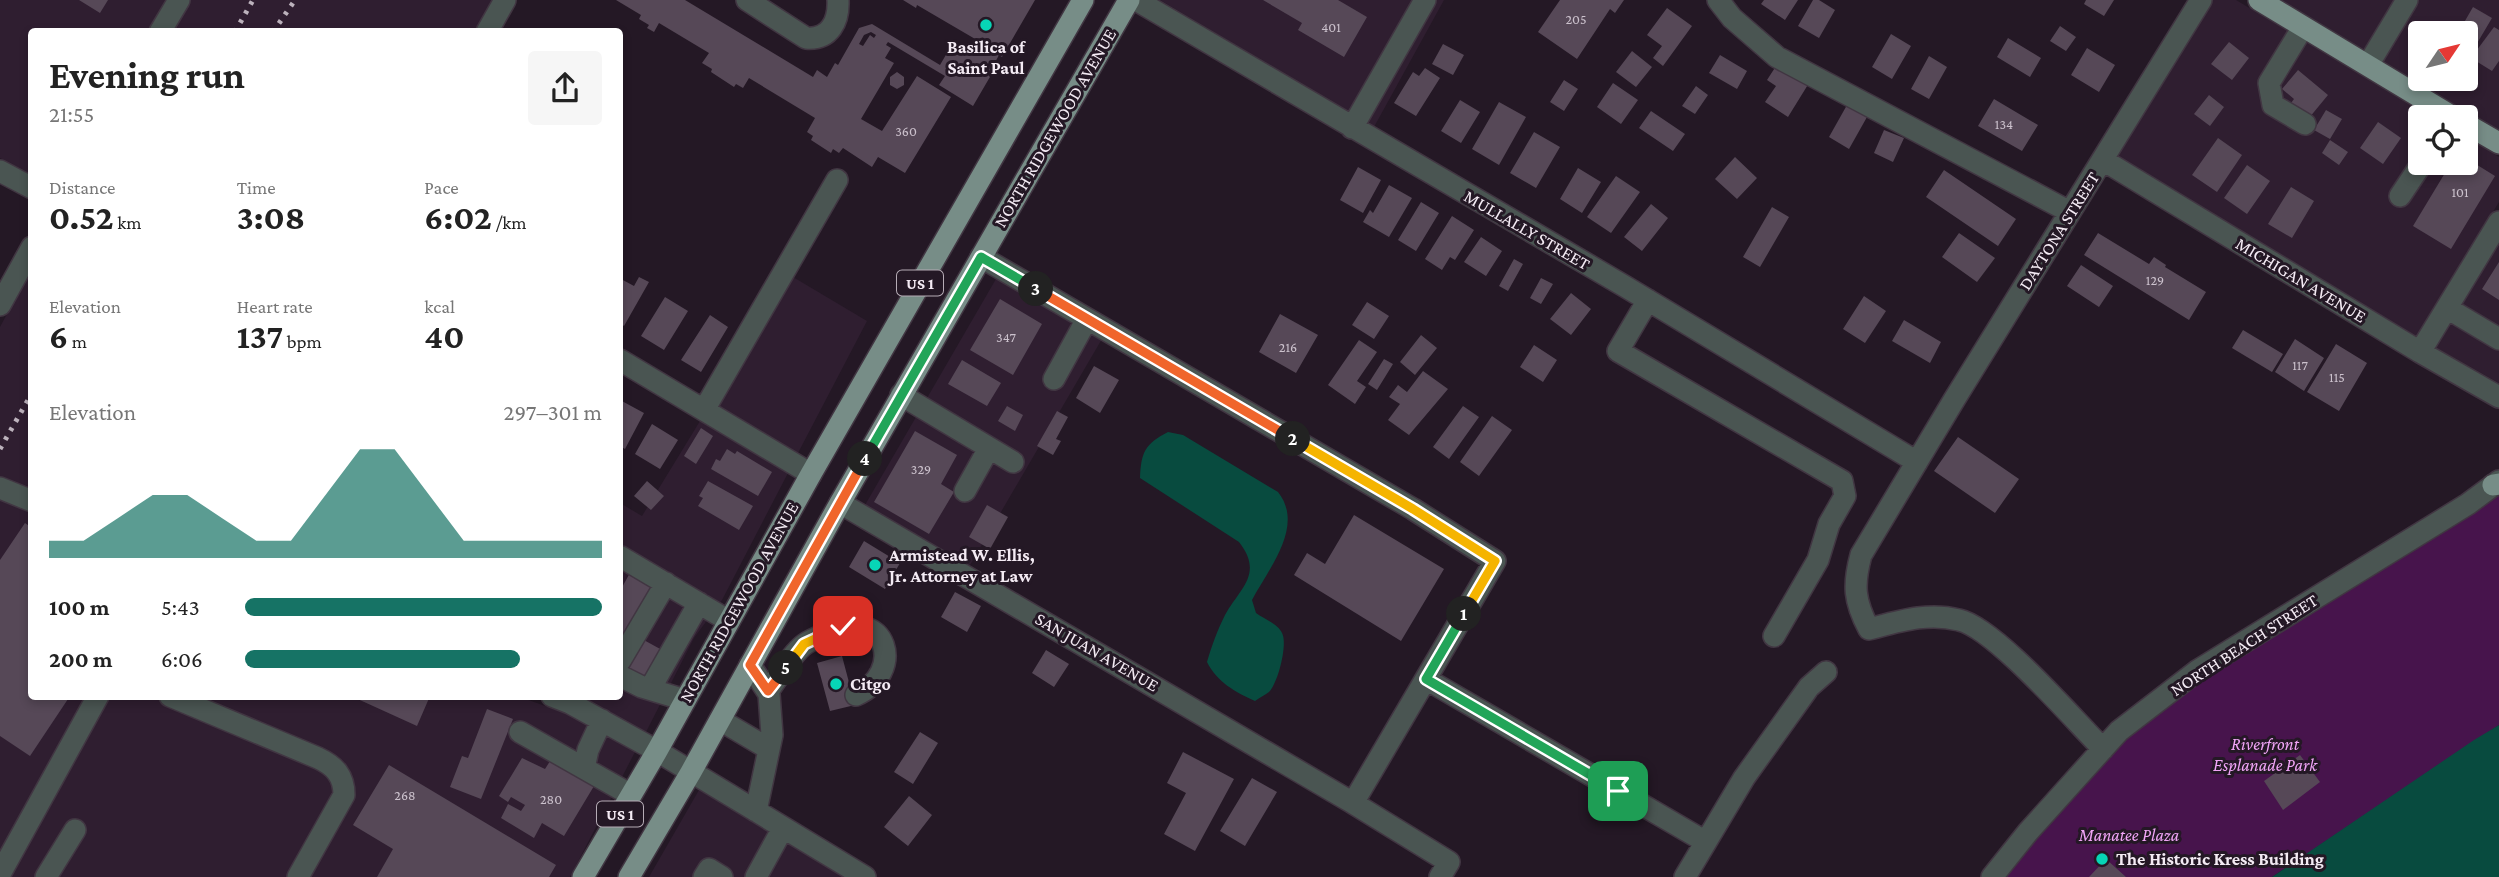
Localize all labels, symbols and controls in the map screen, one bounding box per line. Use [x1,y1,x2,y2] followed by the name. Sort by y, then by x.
[1565,11,1587,27] house number: 205
[978,17,994,33] marker: Basilica of Saint Paul
[1321,19,1341,35] house number: 401
[2408,21,2478,91] north arrow
[2408,21,2478,175] map controls
[990,25,1120,231] street label: NORTH RIDGEWOOD AVENUE
[947,37,1026,78] place label: Basilica of Saint Paul
[528,51,602,125] button: share
[49,54,245,96] text: Evening run
[49,101,94,127] text: 21:55
[2408,105,2478,175] button: locate
[1995,116,2013,132] house number: 134
[895,123,917,139] house number: 360
[2015,168,2103,294] street label: DAYTONA STREET
[49,177,115,198] text: Distance
[237,177,276,198] text: Time
[424,177,459,198] text: Pace
[2451,184,2469,200] house number: 101
[1460,186,1594,274] street label: MULLALLY STREET
[49,198,114,237] text: 0.52
[237,198,305,237] text: 3:08
[424,198,492,237] text: 6:02
[114,212,142,233] text: km
[492,212,527,233] text: /km
[2232,233,2370,327] street label: MICHIGAN AVENUE
[897,270,943,296] road number: US 1
[1018,272,1054,306] pin: 3
[2146,272,2164,288] house number: 129
[1031,278,1040,299] text: 3
[49,296,121,317] text: Elevation
[237,296,313,317] text: Heart rate
[424,296,455,317] text: kcal
[49,317,68,356] text: 6
[237,317,283,356] text: 137
[424,317,464,356] text: 40
[996,329,1017,345] house number: 347
[68,331,87,352] text: m
[283,331,322,352] text: bpm
[1279,339,1297,355] house number: 216
[2292,357,2308,373] house number: 117
[2329,369,2345,385] house number: 115
[49,399,136,425] text: Elevation
[504,399,602,425] text: 297–301 m
[1276,422,1310,457] pin: 2
[1288,428,1297,449] text: 2
[848,442,882,476] pin: 4
[859,448,870,469] text: 4
[911,461,931,477] house number: 329
[676,498,803,706] street label: NORTH RIDGEWOOD AVENUE
[887,545,1035,586] place label: Armistead W. Ellis, Jr. Attorney at Law
[867,557,883,573] marker: Armistead W. Ellis, Jr. Attorney at Law
[2167,590,2322,700] street label: NORTH BEACH STREET
[49,594,109,620] text: 100 m
[161,594,200,620] text: 5:43
[813,596,873,656] pin
[1446,596,1482,632] pin: 1
[1460,603,1467,624] text: 1
[824,607,862,645] icon: check
[1032,609,1163,696] street label: SAN JUAN AVENUE
[49,646,113,672] text: 200 m
[161,646,203,672] text: 6:06
[768,650,804,686] pin: 5
[781,657,790,678] text: 5
[850,674,891,694] place label: Citgo
[828,676,844,692] marker: Citgo
[2213,734,2318,775] park label: Riverfront Esplanade Park
[1588,761,1648,821] pin
[1599,772,1637,810] icon: arrive
[394,787,416,803] house number: 268
[540,791,562,807] house number: 280
[597,802,643,827] road number: US 1
[2078,825,2180,845] park label: Manatee Plaza
[2116,849,2324,869] place label: The Historic Kress Building
[2094,851,2110,867] marker: The Historic Kress Building

